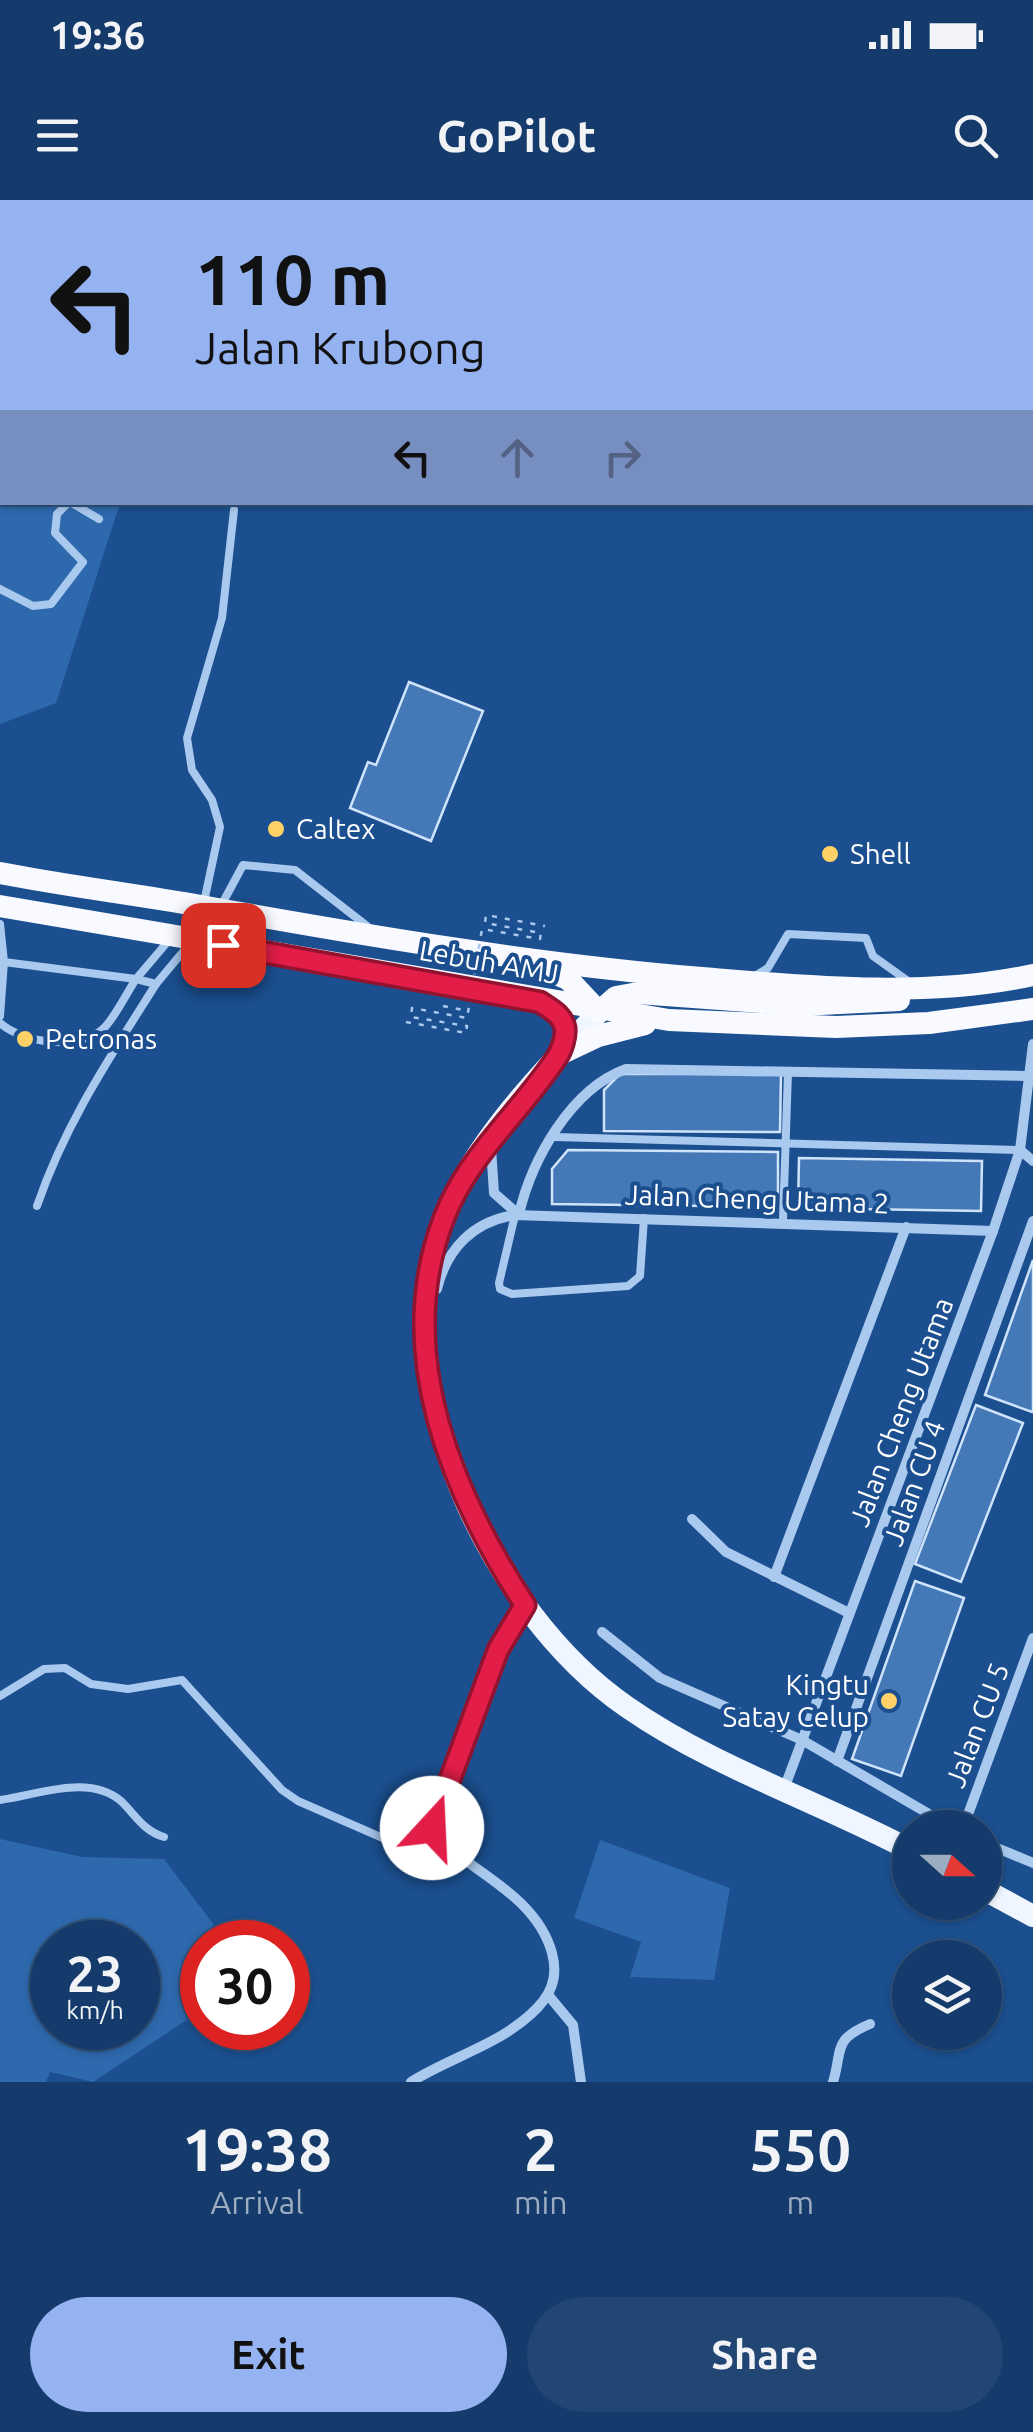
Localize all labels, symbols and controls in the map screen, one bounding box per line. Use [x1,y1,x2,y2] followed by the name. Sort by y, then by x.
[50,14,145,56] text: 19:36
[30,108,85,163] icon: menu
[948,108,1003,163] icon: search
[437,110,596,161] text: GoPilot
[30,240,160,370] icon: left
[195,240,390,318] text: 110 m
[195,322,486,373] text: Jalan Krubong
[385,430,440,485] icon: left
[490,430,545,485] icon: ahead
[595,430,650,485] icon: right
[296,813,375,844] place label: Caltex
[265,818,287,840] marker: Caltex
[850,838,911,869] place label: Shell
[819,843,841,865] marker: Shell
[181,903,266,988] pin
[196,918,251,973] icon: arrive
[417,934,561,989] street label: Lebuh AMJ
[45,1023,157,1054] place label: Petronas
[14,1028,36,1050] marker: Petronas
[624,1178,890,1219] street label: Jalan Cheng Utama 2
[843,1293,958,1531] street label: Jalan Cheng Utama
[877,1416,950,1550] street label: Jalan CU 4
[939,1658,1014,1791] street label: Jalan CU 5
[722,1669,869,1732] place label: Kingtu Satay Celup
[878,1690,900,1712] marker: Kingtu Satay Celup
[380,1776,484,1880] position arrow
[892,1810,1002,1920] north arrow
[892,1810,1002,2050] map controls
[180,1920,310,2050] speed limit sign: 30
[892,1940,1002,2050] button: layers
[67,1945,123,2001] text: 23
[66,1996,124,2024] text: km/h
[182,2115,332,2182] text: 19:38
[524,2115,558,2182] text: 2
[750,2115,851,2182] text: 550
[210,2184,304,2220] text: Arrival
[514,2184,568,2220] text: min
[786,2184,814,2220] text: m
[30,2297,507,2412] button: Exit
[527,2297,1003,2412] button: Share

